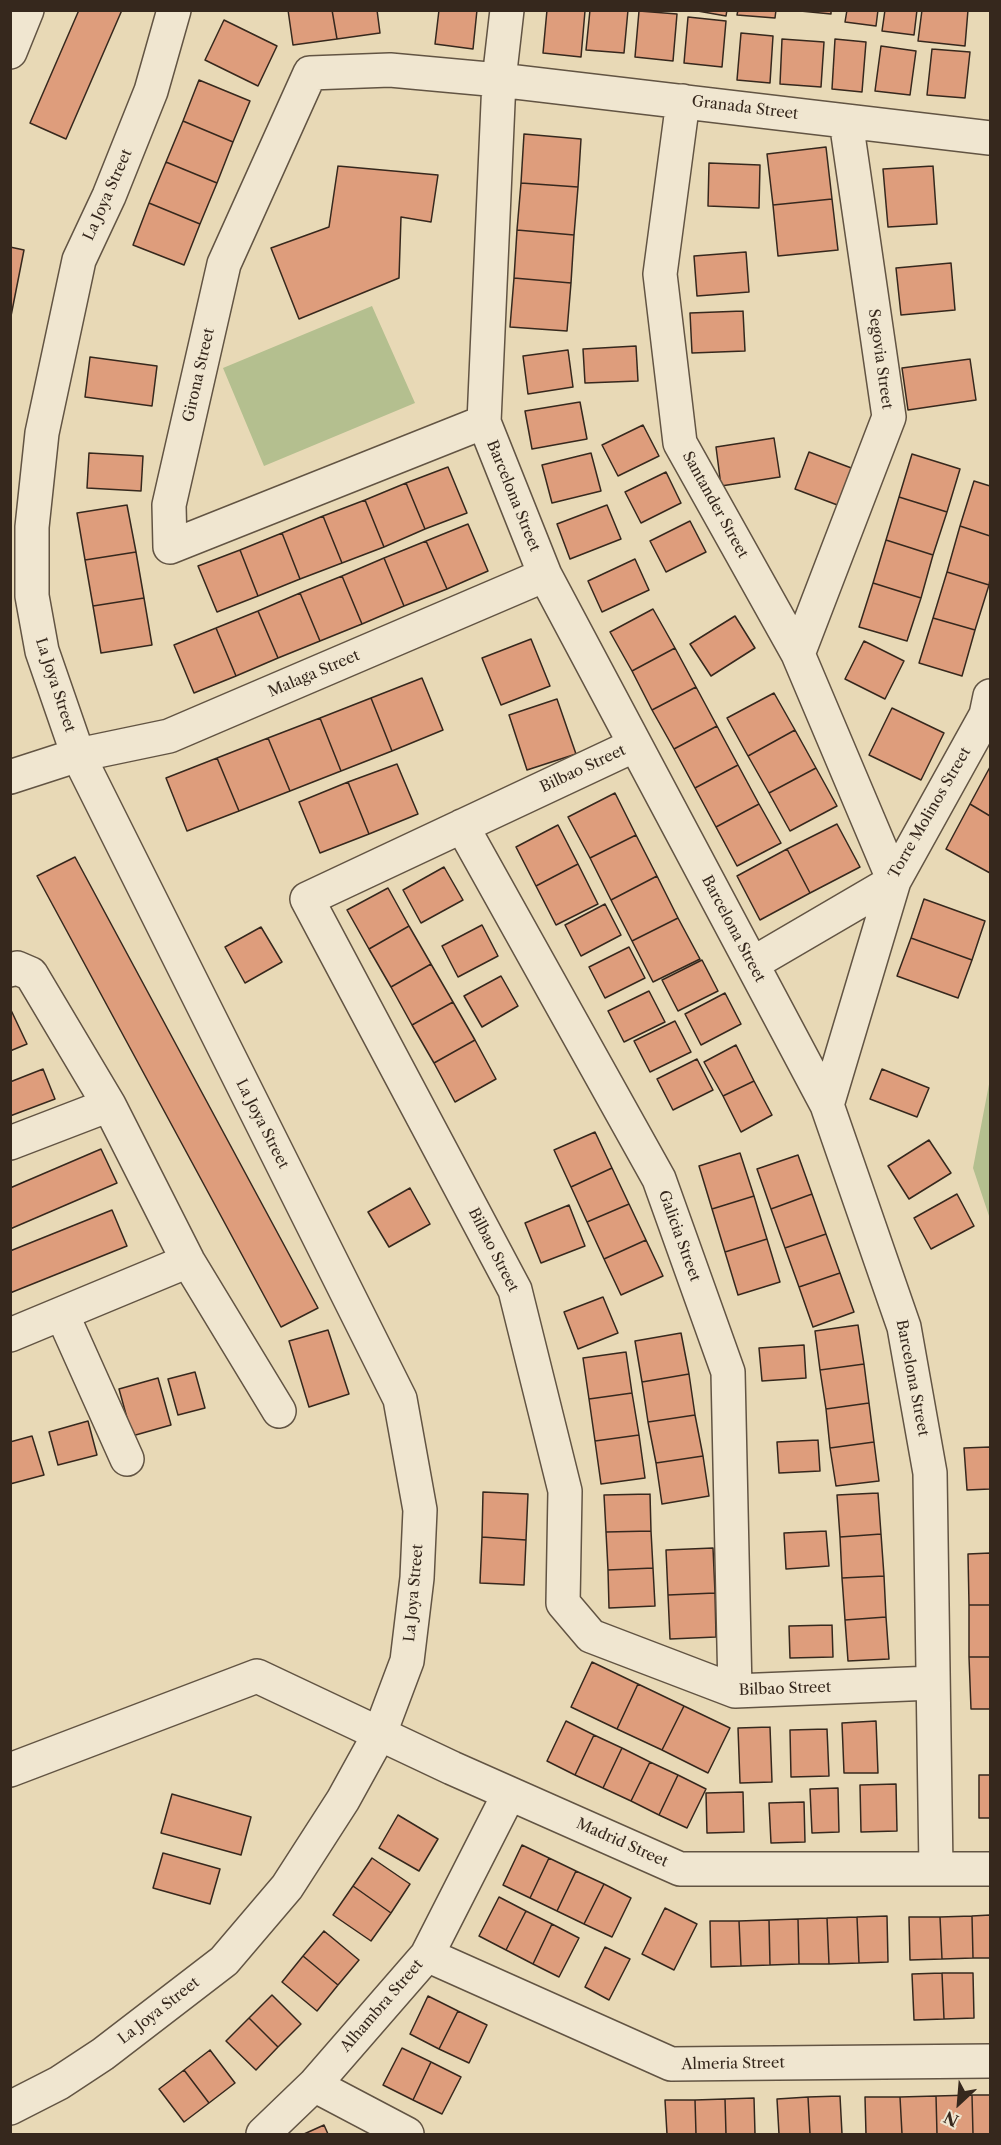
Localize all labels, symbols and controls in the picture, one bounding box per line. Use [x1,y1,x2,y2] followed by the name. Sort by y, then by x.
[691,93,799,123] street label: Granada Street
[80,147,136,243] street label: La Joya Street
[864,308,896,410] street label: Segovia Street
[179,326,219,424] street label: Girona Street
[483,438,543,554] street label: Barcelona Street
[678,449,752,561] street label: Santander Street
[31,636,79,734] street label: La Joya Street
[266,647,362,701] street label: Malaga Street
[537,741,629,797] street label: Bilbao Street
[885,744,975,882] street label: Torre Molinos Street
[697,873,769,985] street label: Barcelona Street
[232,1076,292,1172] street label: La Joya Street
[654,1188,704,1284] street label: Galicia Street
[464,1205,522,1295] street label: Bilbao Street
[892,1318,932,1438] street label: Barcelona Street
[401,1543,427,1643] street label: La Joya Street
[739,1678,831,1700] street label: Bilbao Street
[573,1815,671,1871] street label: Madrid Street
[337,1956,427,2056] street label: Alhambra Street
[115,1974,203,2048] street label: La Joya Street
[681,2054,785,2074] street label: Almeria Street
[929,2073,989,2133] north arrow
[940,2107,962,2131] text: N

